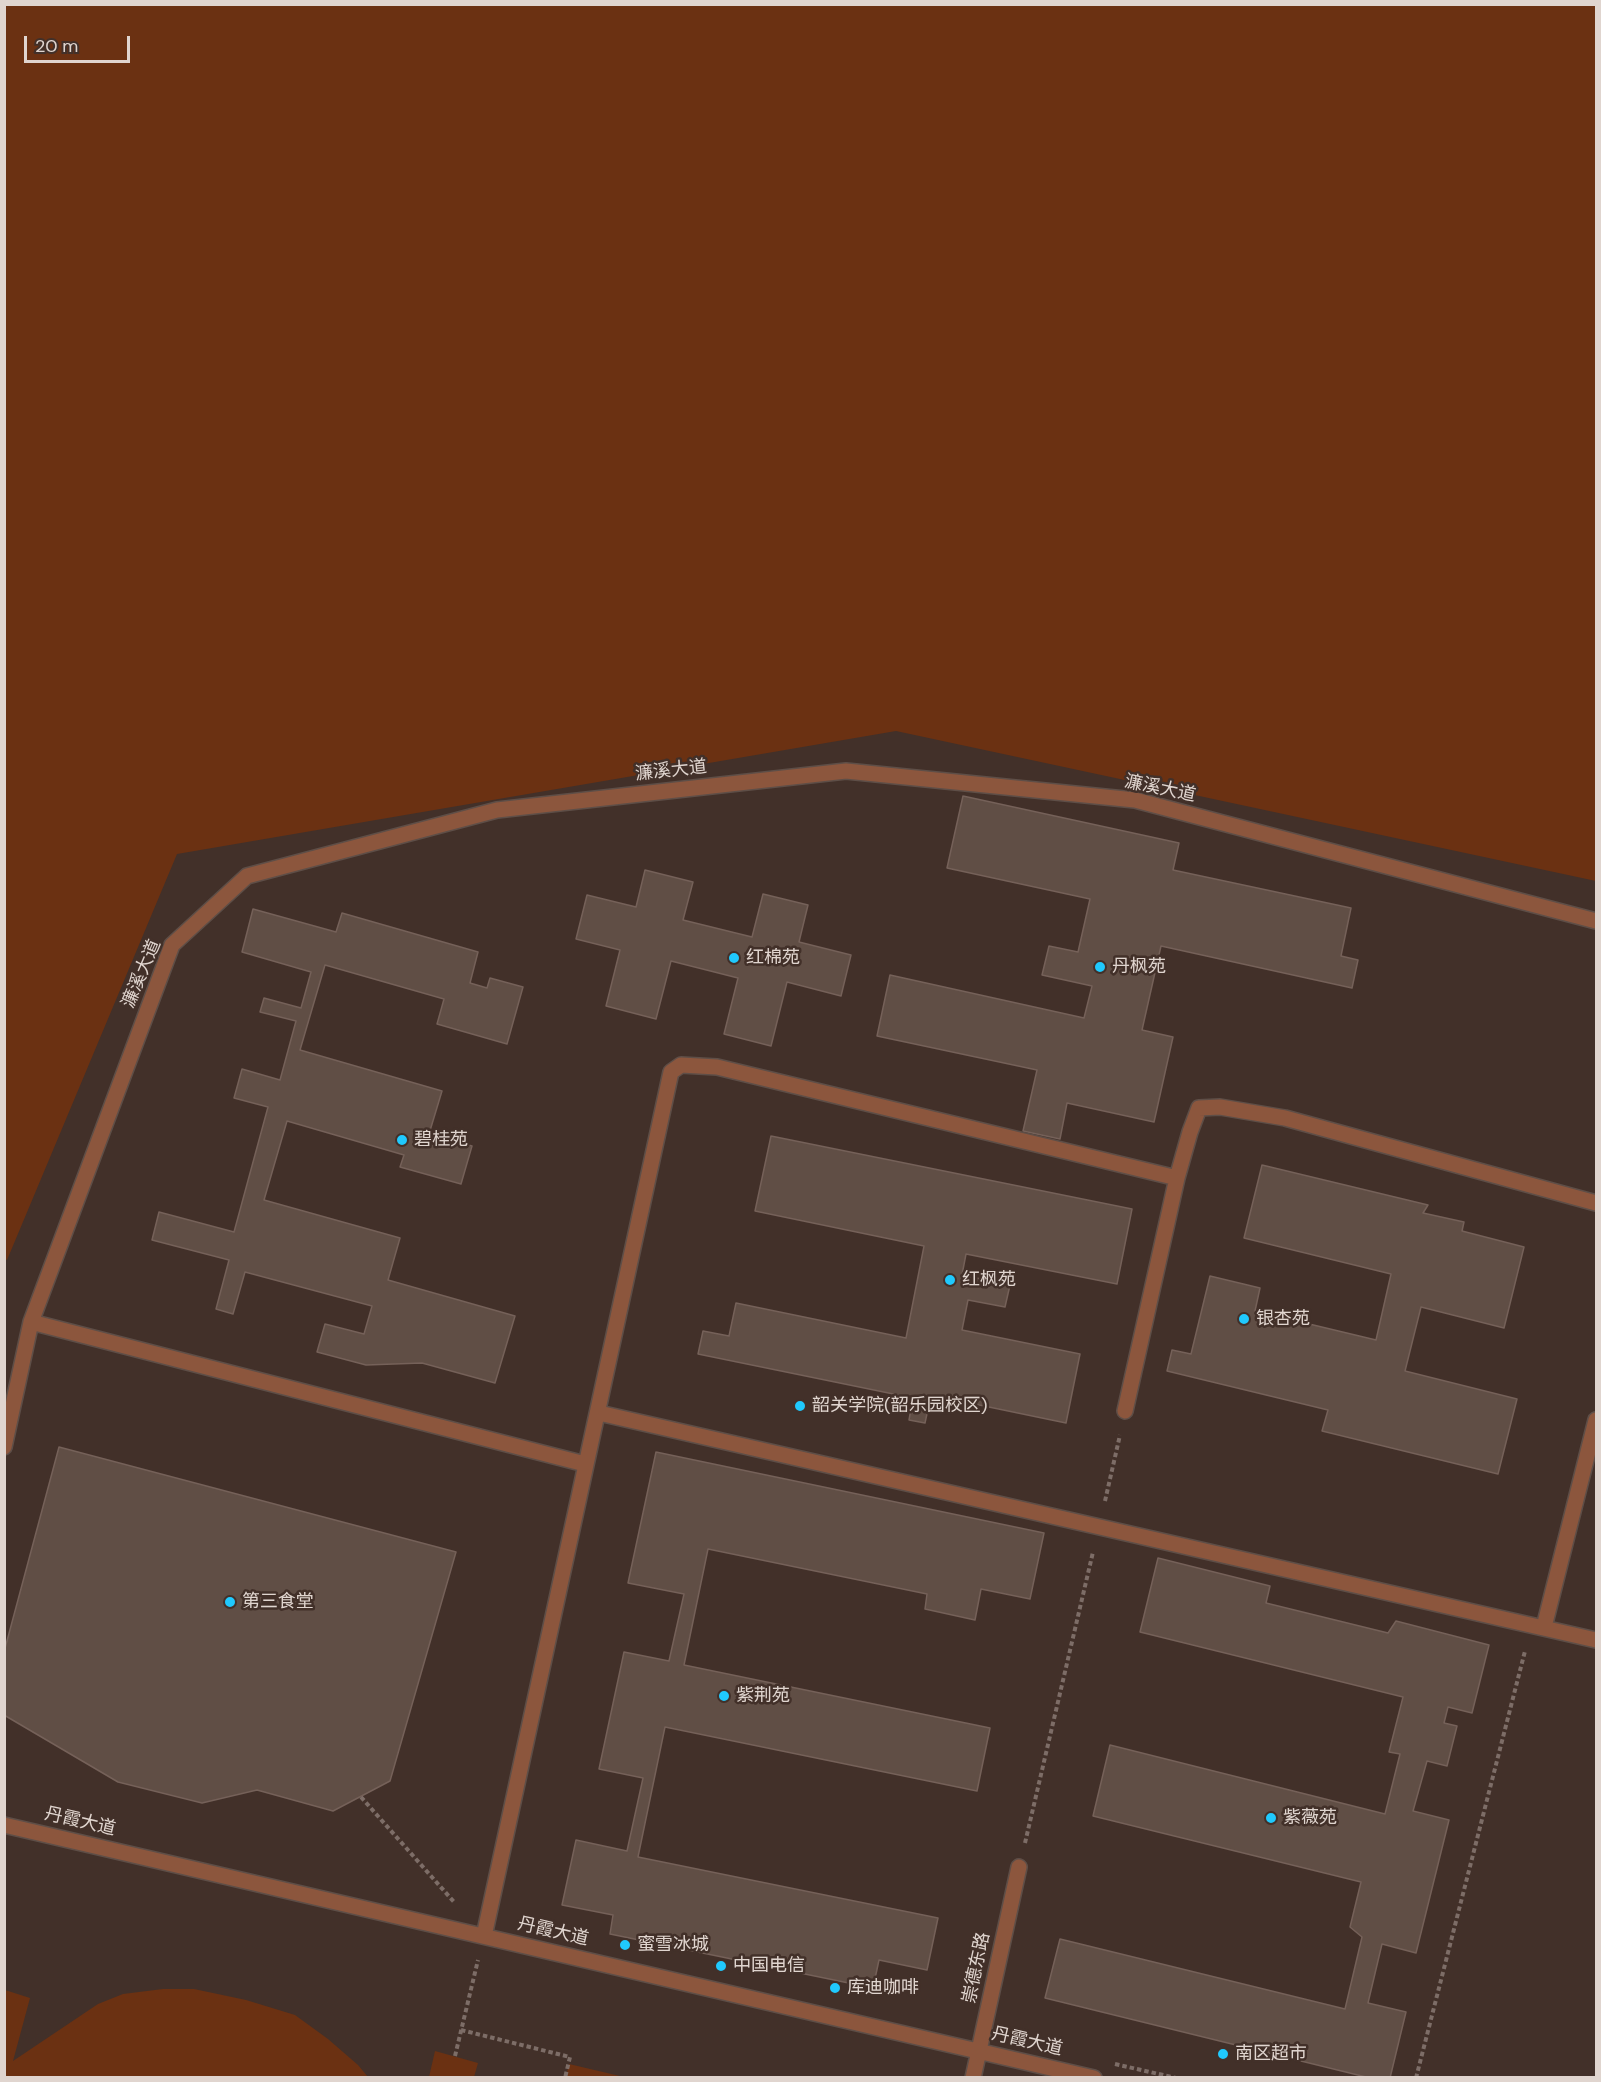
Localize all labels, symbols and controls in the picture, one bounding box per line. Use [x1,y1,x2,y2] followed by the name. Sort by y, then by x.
[27,24,134,62] scale bar
[35,34,78,58] text: 20 m
[634,756,708,786] street label: 濂溪大道
[1123,771,1197,807] street label: 濂溪大道
[118,937,166,1011] street label: 濂溪大道
[746,947,800,969] place label: 红棉苑
[727,951,741,965] marker: 红棉苑
[1112,956,1166,978] place label: 丹枫苑
[1093,960,1107,974] marker: 丹枫苑
[414,1129,468,1151] place label: 碧桂苑
[395,1133,409,1147] marker: 碧桂苑
[962,1269,1016,1291] place label: 红枫苑
[943,1273,957,1287] marker: 红枫苑
[1256,1308,1310,1330] place label: 银杏苑
[1237,1312,1251,1326] marker: 银杏苑
[812,1395,987,1417] place label: 韶关学院(韶乐园校区)
[793,1399,807,1413] marker: 韶关学院(韶乐园校区)
[242,1591,314,1613] place label: 第三食堂
[223,1595,237,1609] marker: 第三食堂
[736,1685,790,1707] place label: 紫荆苑
[717,1689,731,1703] marker: 紫荆苑
[42,1803,118,1841] street label: 丹霞大道
[1283,1807,1337,1829] place label: 紫薇苑
[1264,1811,1278,1825] marker: 紫薇苑
[515,1913,591,1951] street label: 丹霞大道
[959,1931,995,2005] street label: 崇德东路
[637,1934,709,1956] place label: 蜜雪冰城
[618,1938,632,1952] marker: 蜜雪冰城
[733,1955,805,1977] place label: 中国电信
[714,1959,728,1973] marker: 中国电信
[847,1977,919,1999] place label: 库迪咖啡
[828,1981,842,1995] marker: 库迪咖啡
[989,2023,1065,2061] street label: 丹霞大道
[1235,2043,1307,2065] place label: 南区超市
[1216,2047,1230,2061] marker: 南区超市

